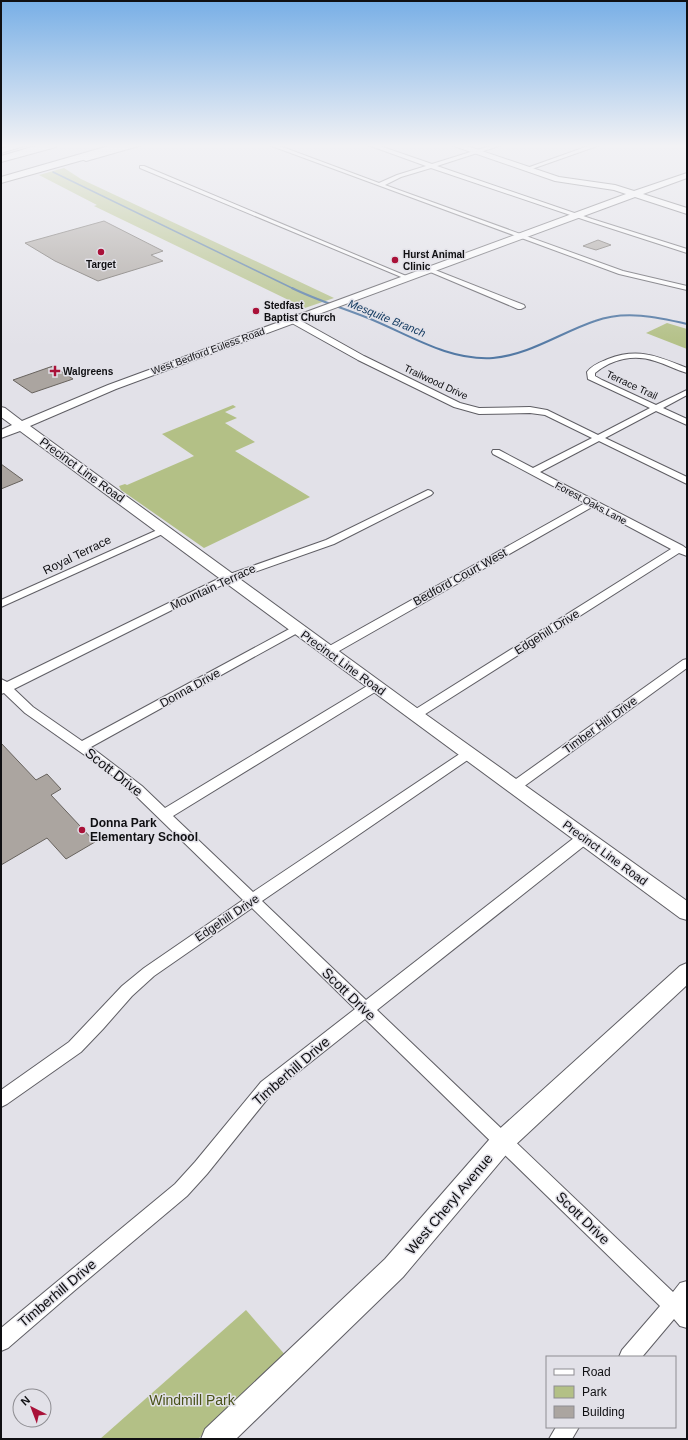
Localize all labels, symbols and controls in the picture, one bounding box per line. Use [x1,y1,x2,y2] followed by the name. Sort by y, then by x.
[96,247,106,257] marker: Target
[403,249,465,272] place label: Hurst Animal Clinic
[390,255,400,265] marker: Hurst Animal Clinic
[86,259,117,270] place label: Target
[346,297,428,339] water label: Mesquite Branch
[264,300,336,323] place label: Stedfast Baptist Church
[251,306,261,316] marker: Stedfast Baptist Church
[150,325,266,377] street label: West Bedford Euless Road
[402,362,470,402] street label: Trailwood Drive
[50,366,60,376] marker: Walgreens
[63,366,114,377] place label: Walgreens
[605,368,659,402] street label: Terrace Trail
[37,435,127,505] street label: Precinct Line Road
[553,479,629,527] street label: Forest Oaks Lane
[41,532,114,577] street label: Royal Terrace
[411,545,510,609] street label: Bedford Court West
[168,561,258,613] street label: Mountain Terrace
[512,606,582,658] street label: Edgehill Drive
[298,628,388,698] street label: Precinct Line Road
[157,666,223,710] street label: Donna Drive
[560,693,640,757] street label: Timber Hill Drive
[82,745,146,800] street label: Scott Drive
[90,816,198,844] place label: Donna Park Elementary School
[560,818,650,888] street label: Precinct Line Road
[77,825,87,835] marker: Donna Park Elementary School
[192,891,262,945] street label: Edgehill Drive
[319,964,379,1024] street label: Scott Drive
[249,1033,333,1109] street label: Timberhill Drive
[402,1150,496,1258] street label: West Cheryl Avenue
[553,1188,613,1248] street label: Scott Drive
[15,1256,99,1330] street label: Timberhill Drive
[546,1356,676,1428] legend
[582,1365,611,1379] text: Road
[582,1385,608,1399] text: Park
[12,1388,52,1428] north arrow
[149,1392,236,1408] park label: Windmill Park
[18,1393,32,1408] text: N
[582,1405,625,1419] text: Building

